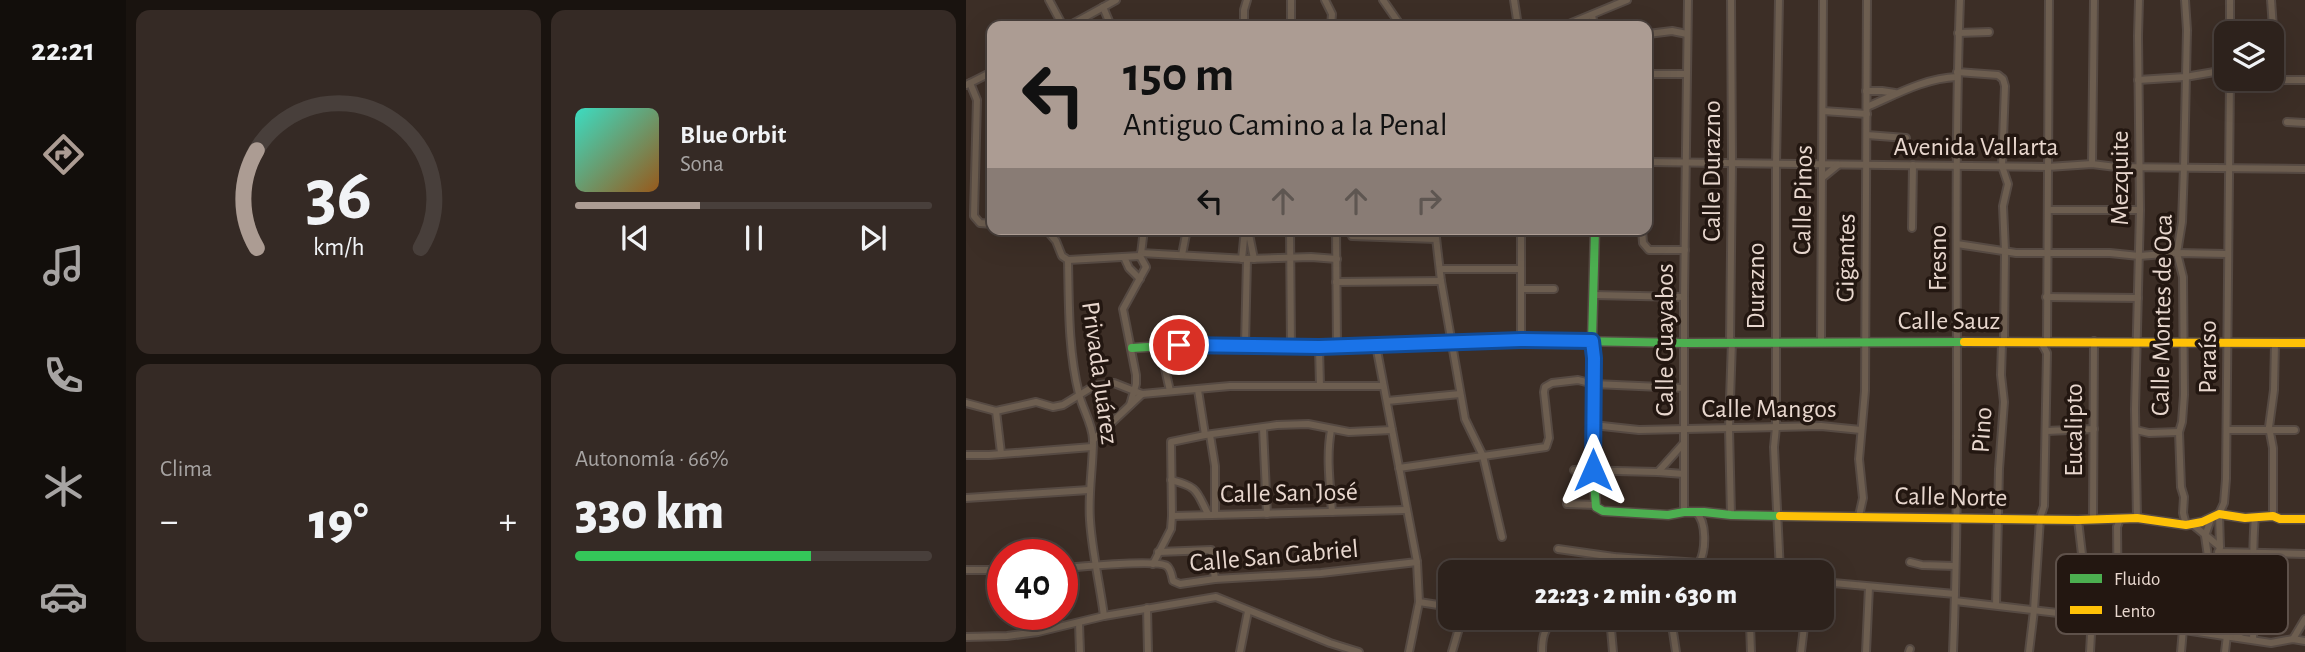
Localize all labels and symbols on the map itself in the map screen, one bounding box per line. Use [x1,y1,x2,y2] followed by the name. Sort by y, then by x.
[1699,100,1725,242] street label: Calle Durazno
[2107,130,2133,226] street label: Mezquite
[1893,134,2059,160] street label: Avenida Vallarta
[1789,145,1817,255] street label: Calle Pinos
[1832,213,1860,303] street label: Gigantes
[2147,214,2177,416] street label: Calle Montes de Oca
[1925,225,1951,291] street label: Fresno
[1743,243,1769,329] street label: Durazno
[1652,263,1678,417] street label: Calle Guayabos
[1077,300,1123,446] street label: Privada Juárez
[1898,308,2000,334] street label: Calle Sauz
[1149,315,1209,375] pin
[2195,320,2221,394] street label: Paraíso
[2061,383,2087,477] street label: Eucalipto
[1701,396,1837,422] street label: Calle Mangos
[1967,406,1997,454] street label: Pino
[1556,433,1630,507] position arrow
[1220,479,1358,507] street label: Calle San José
[1894,483,2008,511] street label: Calle Norte
[1188,536,1360,576] street label: Calle San Gabriel
[987,539,1078,630] speed limit sign: 40
[2056,554,2288,634] legend
[2114,570,2160,589] text: Fluido
[2114,602,2155,621] text: Lento

